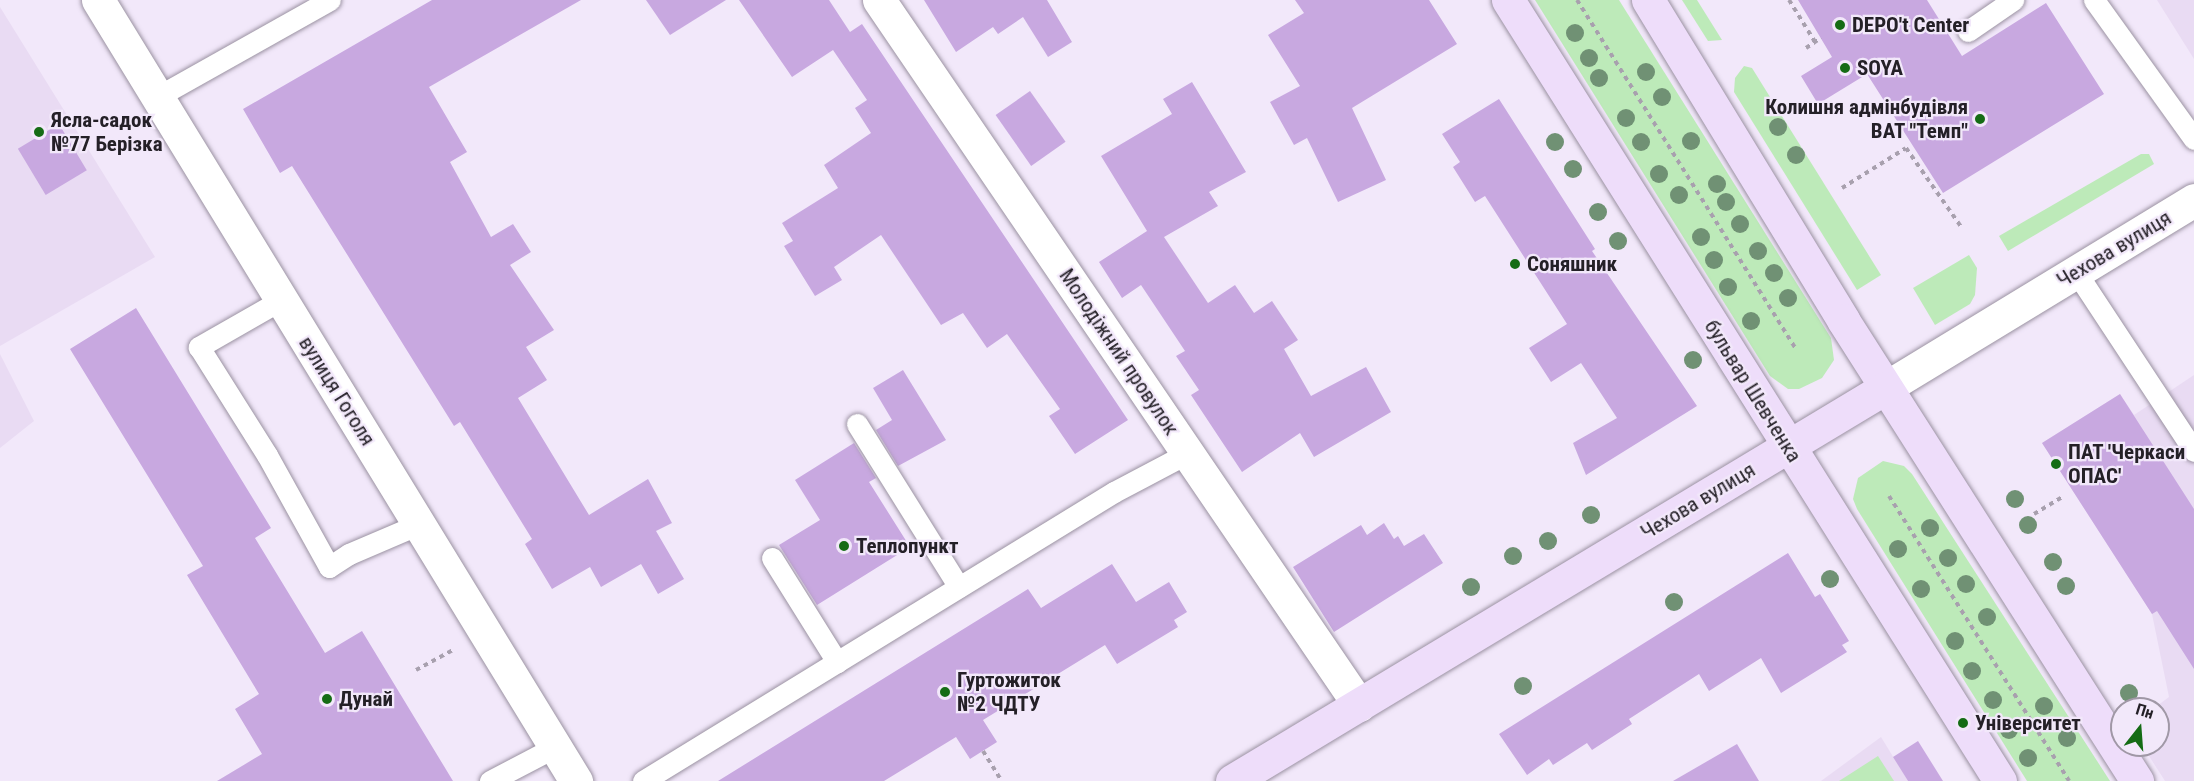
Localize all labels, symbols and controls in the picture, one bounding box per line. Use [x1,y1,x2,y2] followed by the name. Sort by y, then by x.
[1852,12,1969,38] place label: DEPO't Center
[1833,18,1847,32] marker: DEPO't Center
[1857,55,1903,81] place label: SOYA
[1838,61,1852,75] marker: SOYA
[1765,94,1968,144] place label: Колишня адмінбудівля ВАТ "Темп"
[51,107,163,157] place label: Ясла-садок №77 Берізка
[1973,112,1987,126] marker: Колишня адмінбудівля ВАТ "Темп"
[32,125,46,139] marker: Ясла-садок №77 Берізка
[2052,205,2176,293] street label: Чехова вулиця
[1527,251,1617,277] place label: Соняшник
[1508,257,1522,271] marker: Соняшник
[1054,264,1184,440] street label: Молодіжний провулок
[1699,315,1807,467] street label: бульвар Шевченка
[293,332,381,450] street label: вулиця Гоголя
[2068,439,2186,489] place label: ПАТ 'Черкаси ОПАС'
[1636,457,1760,545] street label: Чехова вулиця
[2049,457,2063,471] marker: ПАТ 'Черкаси ОПАС'
[856,533,958,559] place label: Теплопункт
[837,539,851,553] marker: Теплопункт
[957,667,1061,717] place label: Гуртожиток №2 ЧДТУ
[938,685,952,699] marker: Гуртожиток №2 ЧДТУ
[339,686,393,712] place label: Дунай
[320,692,334,706] marker: Дунай
[2110,697,2170,757] north arrow
[2134,700,2156,723] text: Пн
[1975,710,2081,736] place label: Університет
[1956,716,1970,730] marker: Університет

